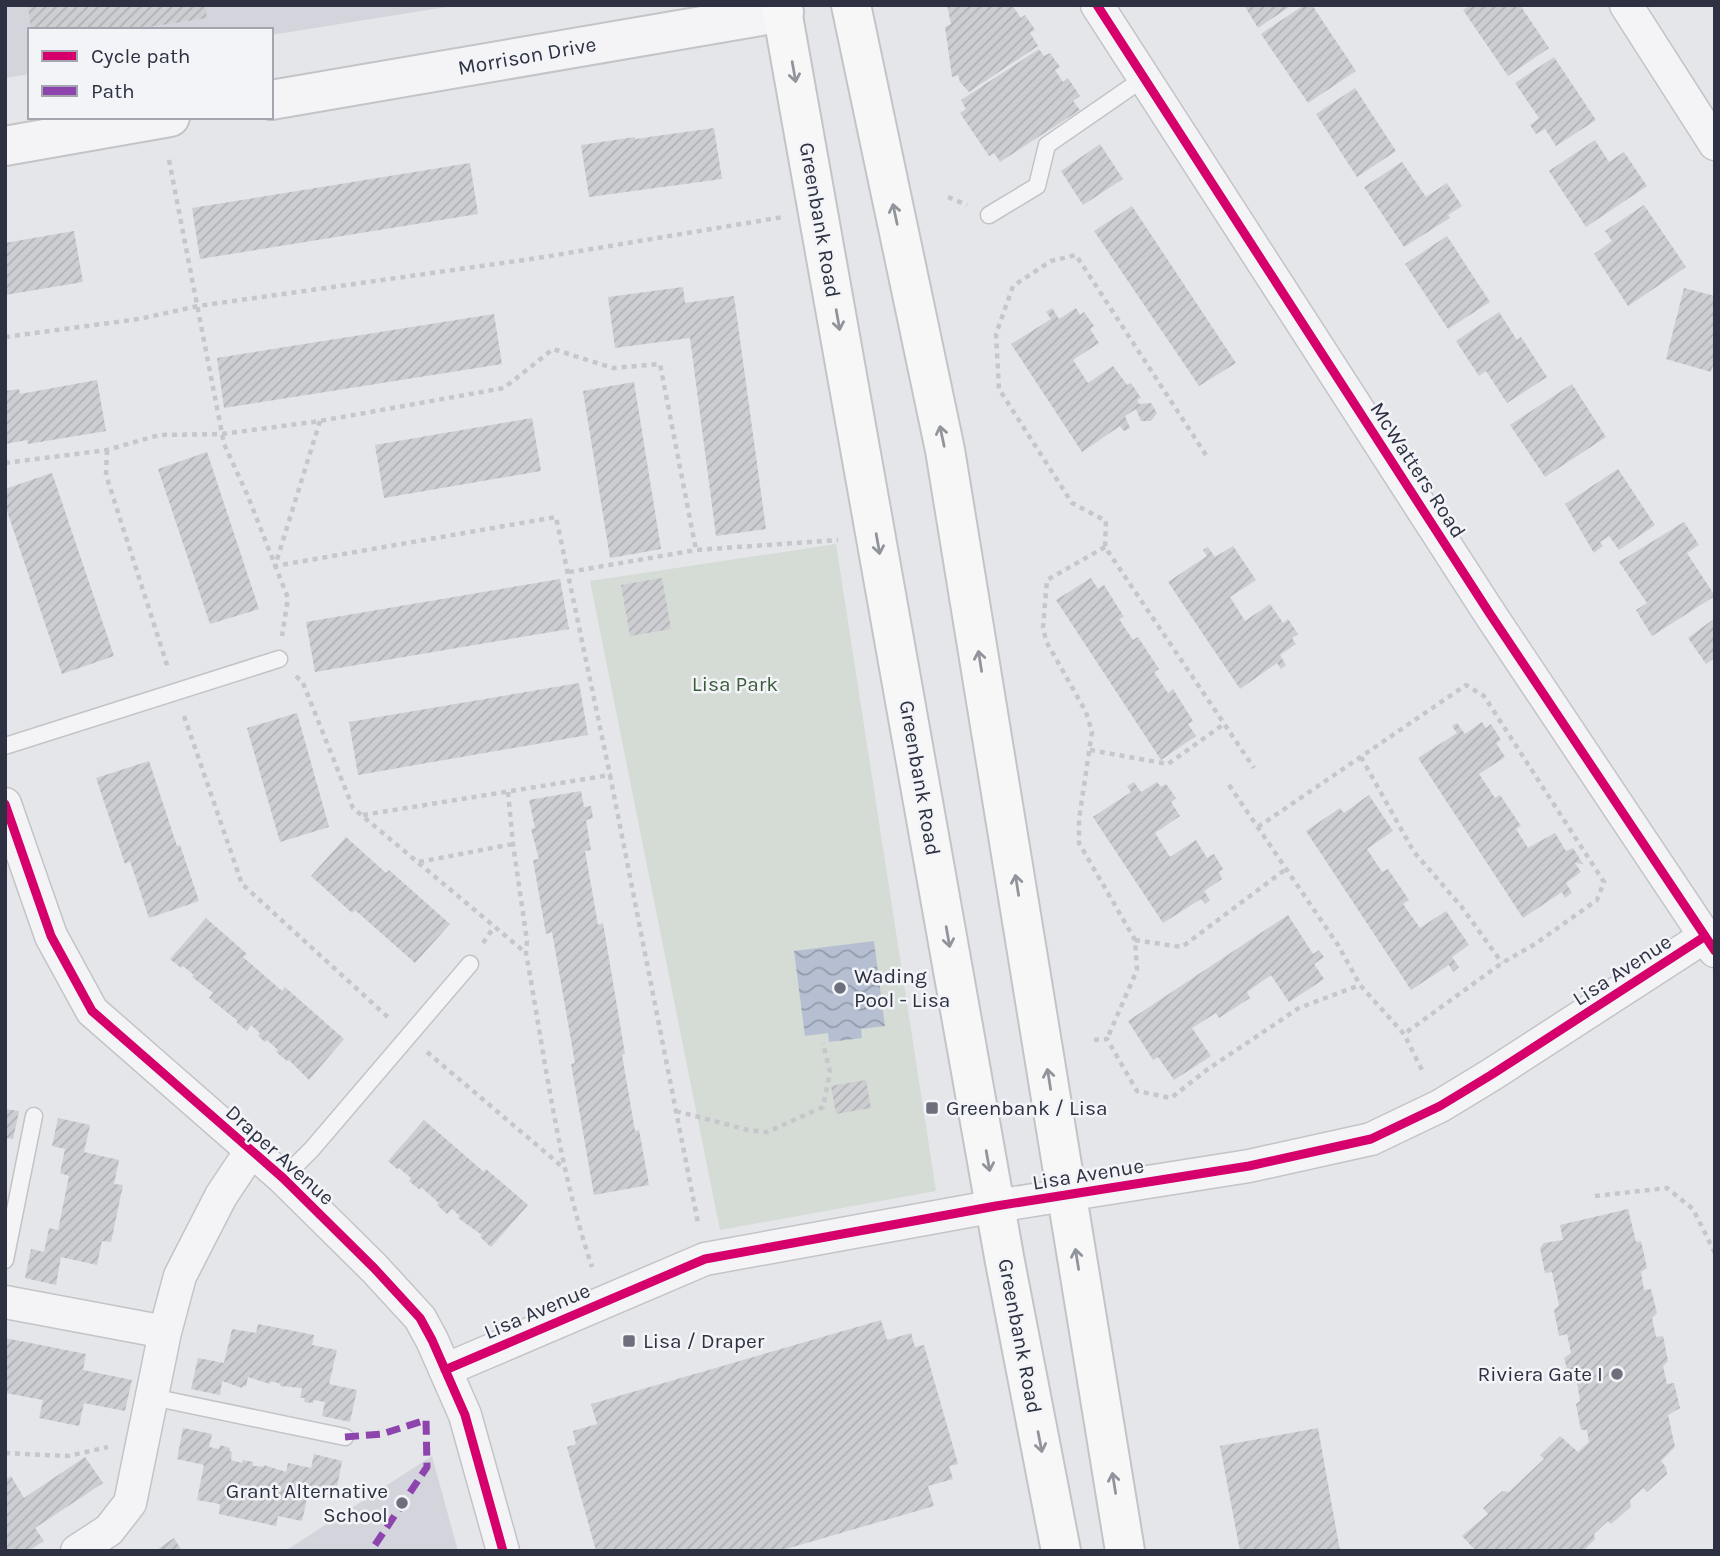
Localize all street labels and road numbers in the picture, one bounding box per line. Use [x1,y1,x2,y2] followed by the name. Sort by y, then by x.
[456,32,598,80] street label: Morrison Drive
[795,141,845,299] street label: Greenbank Road
[1365,398,1471,542] street label: McWatters Road
[895,699,945,857] street label: Greenbank Road
[1568,929,1676,1011] street label: Lisa Avenue
[221,1100,339,1210] street label: Draper Avenue
[1030,1153,1146,1195] street label: Lisa Avenue
[993,1257,1047,1415] street label: Greenbank Road
[480,1278,594,1344] street label: Lisa Avenue

